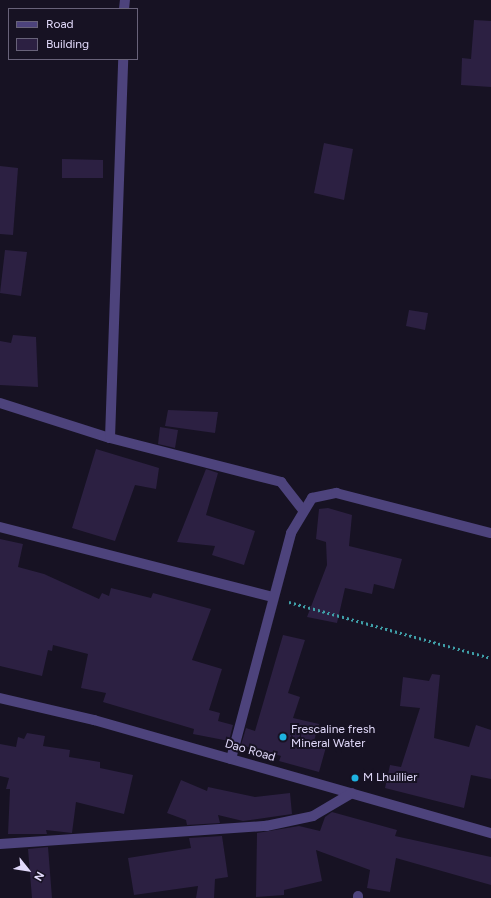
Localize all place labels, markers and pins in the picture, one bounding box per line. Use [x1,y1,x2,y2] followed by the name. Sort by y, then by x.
[291,723,375,751] place label: Frescaline fresh Mineral Water
[278,732,288,742] marker: Frescaline fresh Mineral Water
[363,771,417,785] place label: M Lhuillier
[350,773,360,783] marker: M Lhuillier

